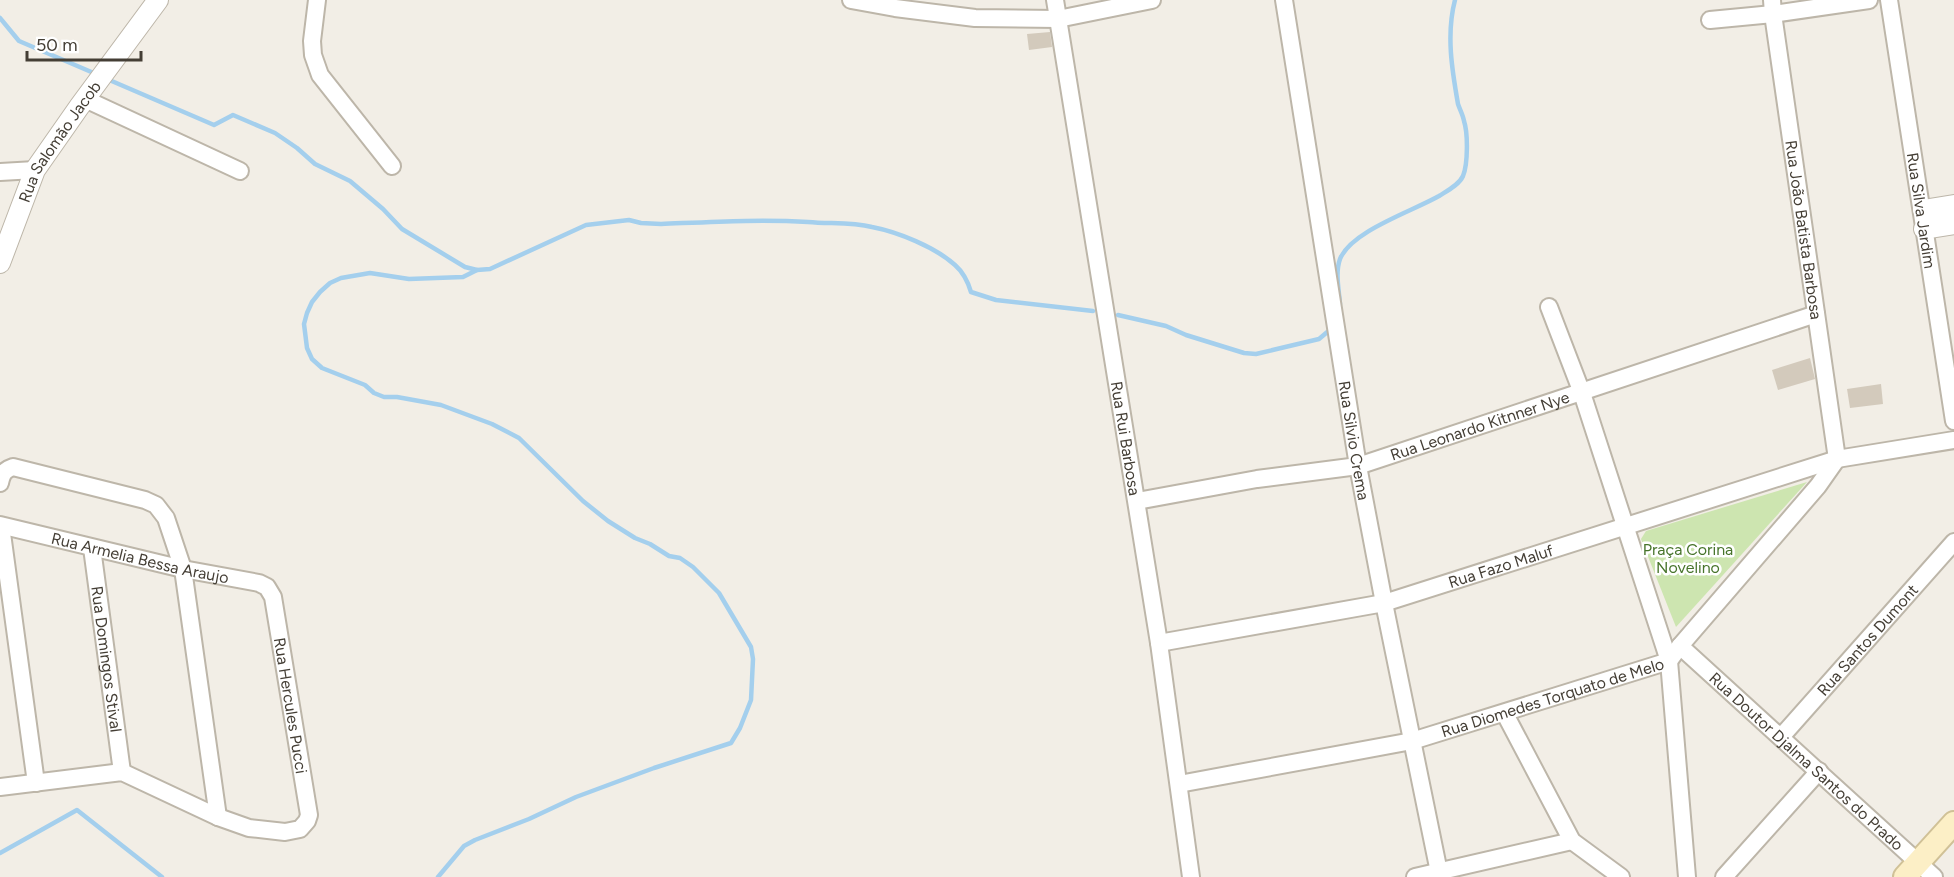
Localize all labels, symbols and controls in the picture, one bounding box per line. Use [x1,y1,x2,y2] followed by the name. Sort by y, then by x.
[27,24,141,62] scale bar
[36,34,78,56] text: 50 m
[15,77,105,205] street label: Rua Salomão Jacob
[1781,139,1826,321] street label: Rua João Batista Barbosa
[1903,151,1939,270] street label: Rua Silva Jardim
[1335,379,1373,502] street label: Rua Silvio Crema
[1107,380,1144,497] street label: Rua Rui Barbosa
[1388,387,1572,465] street label: Rua Leonardo Kitnner Nye
[49,529,230,587] street label: Rua Armelia Bessa Araujo
[1643,540,1733,577] park label: Praça Corina Novelino
[1446,541,1556,592] street label: Rua Fazo Maluf
[1813,580,1922,700] street label: Rua Santos Dumont
[87,585,126,733] street label: Rua Domingos Stival
[270,636,311,775] street label: Rua Hercules Pucci
[1439,654,1666,741] street label: Rua Diomedes Torquato de Melo
[1705,668,1907,854] street label: Rua Doutor Djalma Santos do Prado

